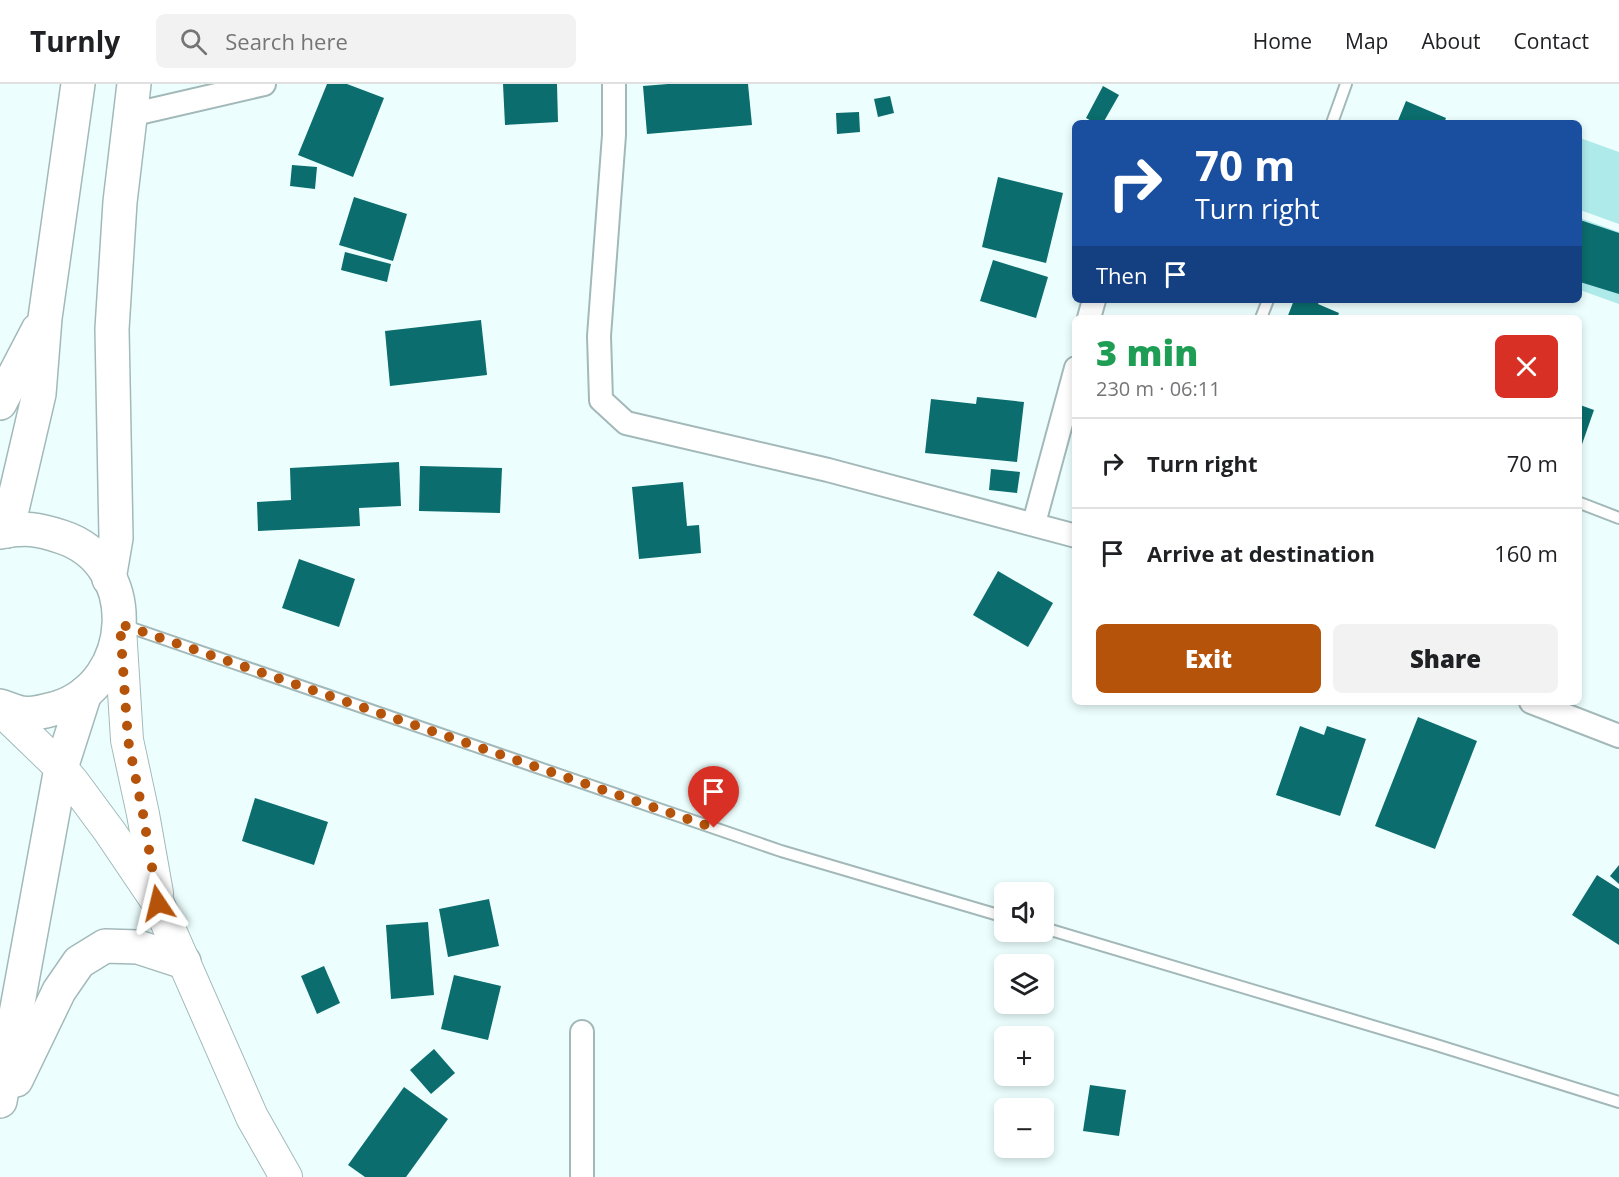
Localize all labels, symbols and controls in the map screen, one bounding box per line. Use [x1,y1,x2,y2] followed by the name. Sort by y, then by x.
[156,14,576,68] search box
[30,22,120,60] text: Turnly
[177,25,210,58] icon: search
[225,26,348,56] text: Search here
[1253,27,1312,55] text: Home
[1345,27,1388,55] text: Map
[1421,27,1481,55] text: About
[1514,27,1589,55] text: Contact
[1195,136,1295,193] text: 70 m
[1096,144,1174,222] icon: right
[1195,190,1320,227] text: Turn right
[1159,258,1192,291] icon: arrive
[1096,260,1147,290] text: Then
[1096,328,1198,377] text: 3 min
[1495,335,1558,398] button: close
[1096,375,1221,402] text: 230 m · 06:11
[1096,447,1129,480] icon: right
[1147,448,1258,478] text: Turn right
[1507,448,1558,478] text: 70 m
[1096,537,1129,570] icon: arrive
[1147,538,1375,568] text: Arrive at destination
[1494,538,1558,568] text: 160 m
[1096,624,1321,693] button: Exit
[1333,624,1558,693] button: Share
[688,766,739,828] pin
[697,775,730,808] icon: arrive
[126,871,190,935] position arrow
[994,882,1054,1158] map controls
[994,882,1054,942] button: sound
[994,954,1054,1014] button: layers
[994,1026,1054,1086] button: +
[994,1098,1054,1158] button: −

